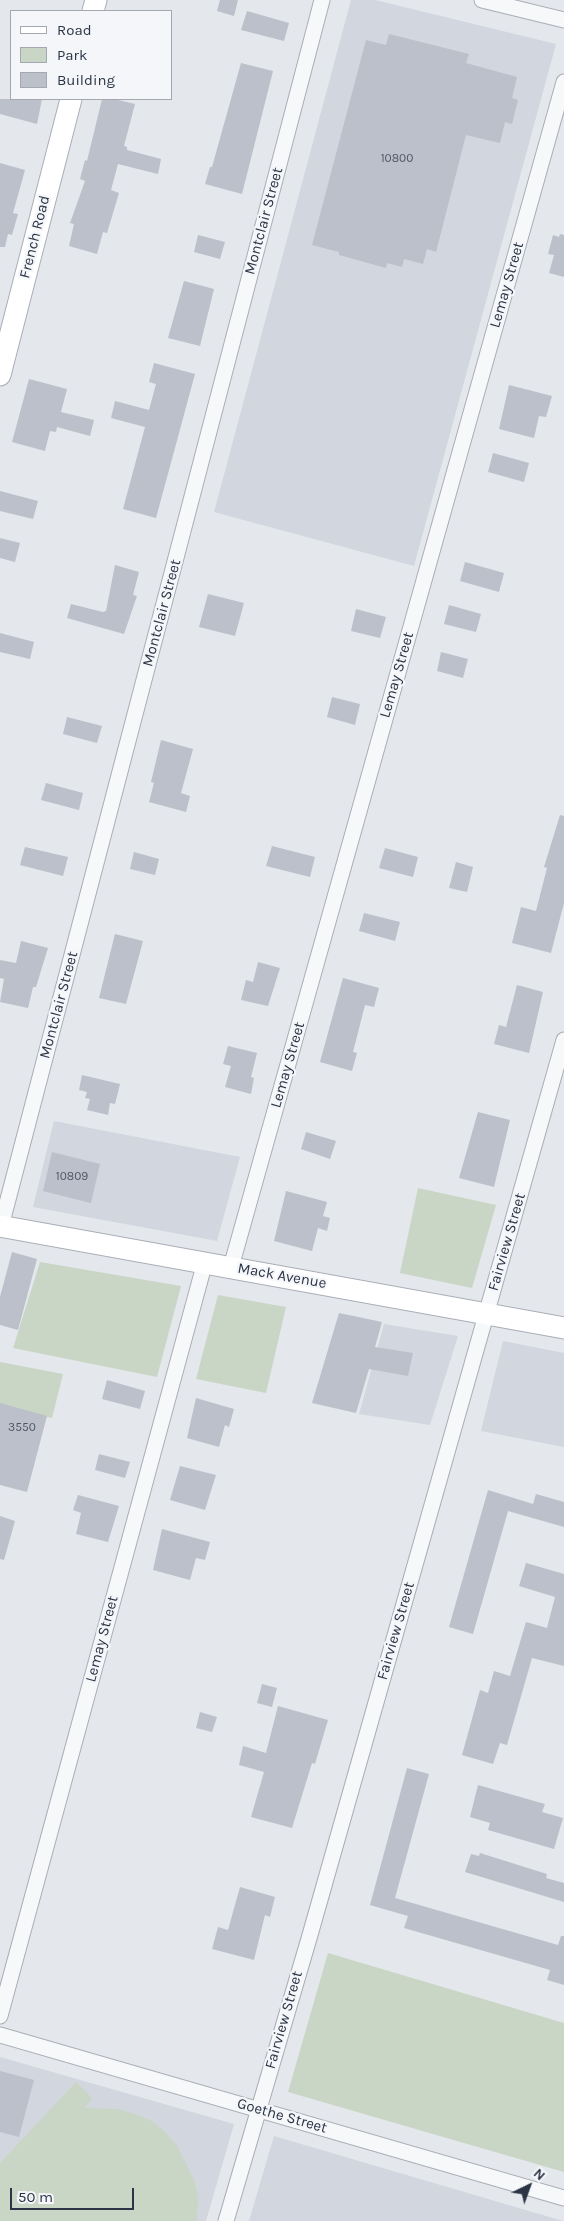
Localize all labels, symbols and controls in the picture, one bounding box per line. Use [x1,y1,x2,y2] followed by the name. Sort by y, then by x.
[10,10,172,100] legend
[57,21,92,39] text: Road
[57,46,87,64] text: Park
[57,71,115,89] text: Building
[381,152,413,166] house number: 10800
[241,165,287,277] street label: Montclair Street
[16,194,54,280] street label: French Road
[486,240,528,330] street label: Lemay Street
[139,557,185,669] street label: Montclair Street
[376,630,418,720] street label: Lemay Street
[36,949,82,1061] street label: Montclair Street
[267,1020,309,1110] street label: Lemay Street
[56,1170,88,1184] house number: 10809
[484,1191,530,1293] street label: Fairview Street
[236,1259,328,1293] street label: Mack Avenue
[8,1421,36,1435] house number: 3550
[373,1580,419,1682] street label: Fairview Street
[82,1594,122,1684] street label: Lemay Street
[261,1969,307,2071] street label: Fairview Street
[235,2095,329,2137] street label: Goethe Street
[504,2161,554,2211] north arrow
[530,2165,549,2184] text: N
[12,2178,136,2210] scale bar
[18,2188,53,2206] text: 50 m

